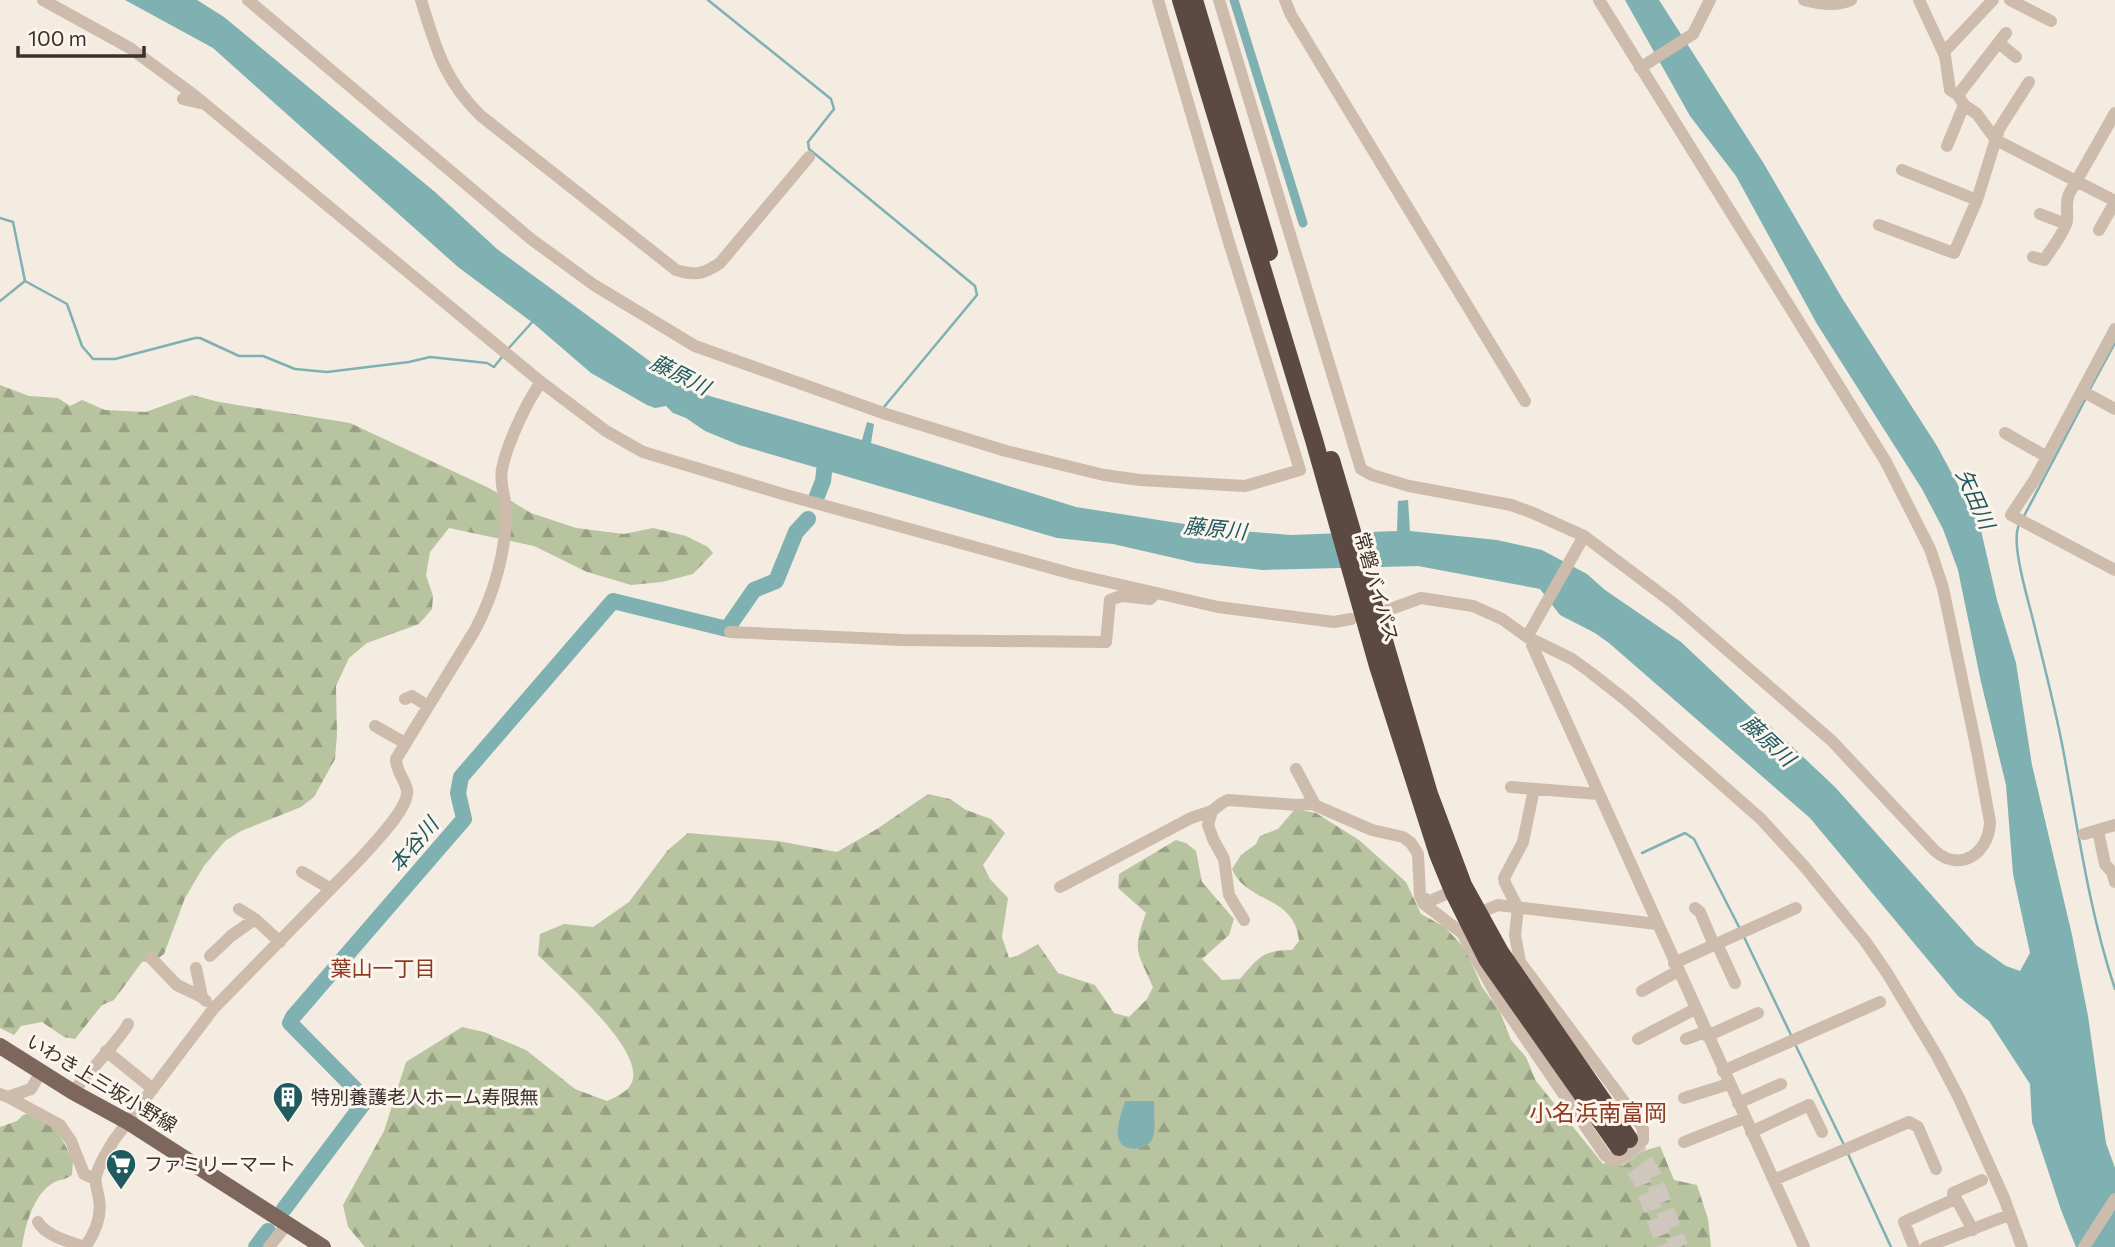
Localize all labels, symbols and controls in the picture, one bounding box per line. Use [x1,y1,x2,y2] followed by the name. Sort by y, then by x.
[18,14,144,58] scale bar
[28,25,87,50] text: 100 m
[647,348,716,400] water label: 藤原川
[1952,465,2001,534] water label: 矢田川
[1183,512,1250,543] water label: 藤原川
[1351,529,1404,645] street label: 常磐バイパス
[1737,709,1802,772] water label: 藤原川
[383,810,444,876] water label: 本谷川
[331,955,436,980] district label: 葉山一丁目
[23,1029,181,1136] street label: いわき上三坂小野線
[271,1080,305,1124] building icon: 特別養護老人ホーム寿限無
[311,1085,538,1108] place label: 特別養護老人ホーム寿限無
[1529,1098,1667,1126] district label: 小名浜南富岡
[104,1147,138,1191] supermarket icon: ファミリーマート
[144,1152,296,1175] place label: ファミリーマート

